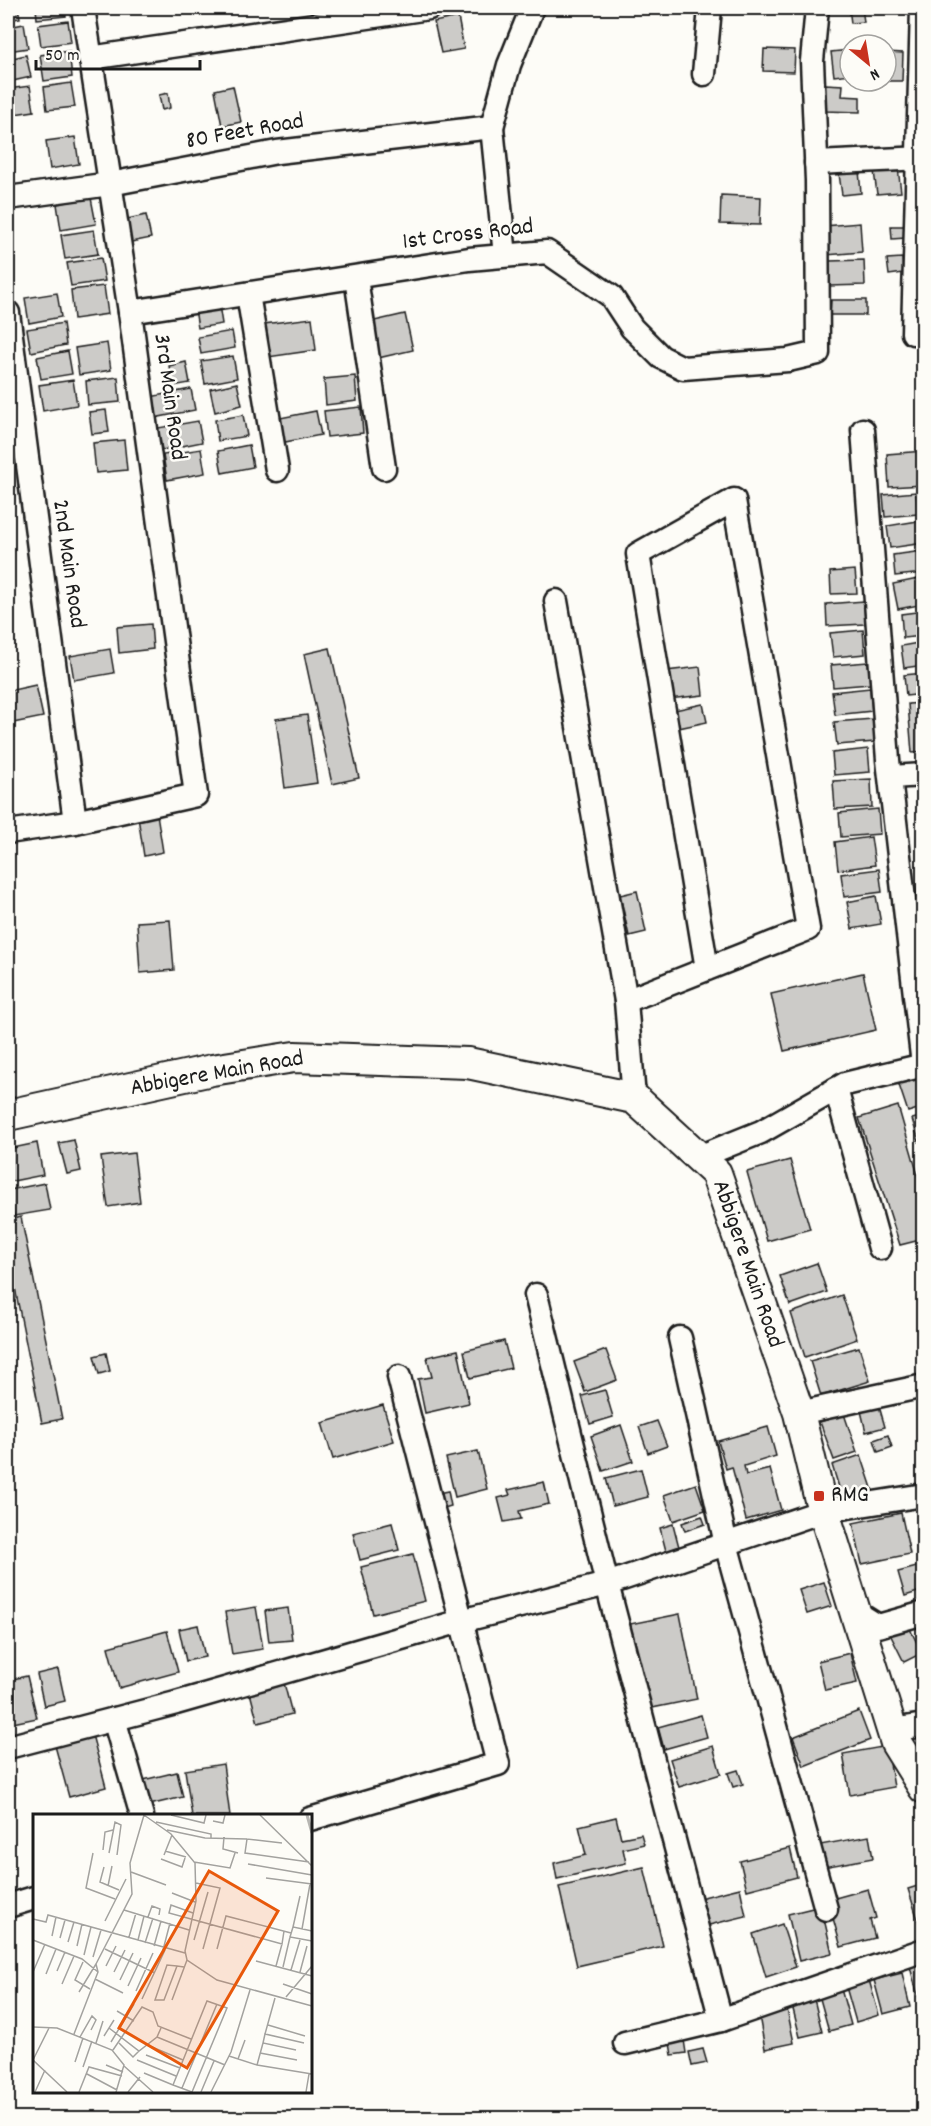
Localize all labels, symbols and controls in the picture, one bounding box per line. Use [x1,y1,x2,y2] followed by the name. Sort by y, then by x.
[36,33,200,71] scale bar
[838,33,898,93] north arrow
[45,44,80,69] text: 50 m
[865,62,883,86] text: N
[183,105,307,159] street label: 80 Feet Road
[401,210,535,260] street label: 1st Cross Road
[143,332,195,462] street label: 3rd Main Road
[42,498,94,630] street label: 2nd Main Road
[128,1042,306,1106] street label: Abbigere Main Road
[702,1175,792,1353] street label: Abbigere Main Road
[831,1479,869,1513] place label: RMG
[812,1489,826,1503] marker: RMG
[33,1814,312,2093] inset map

